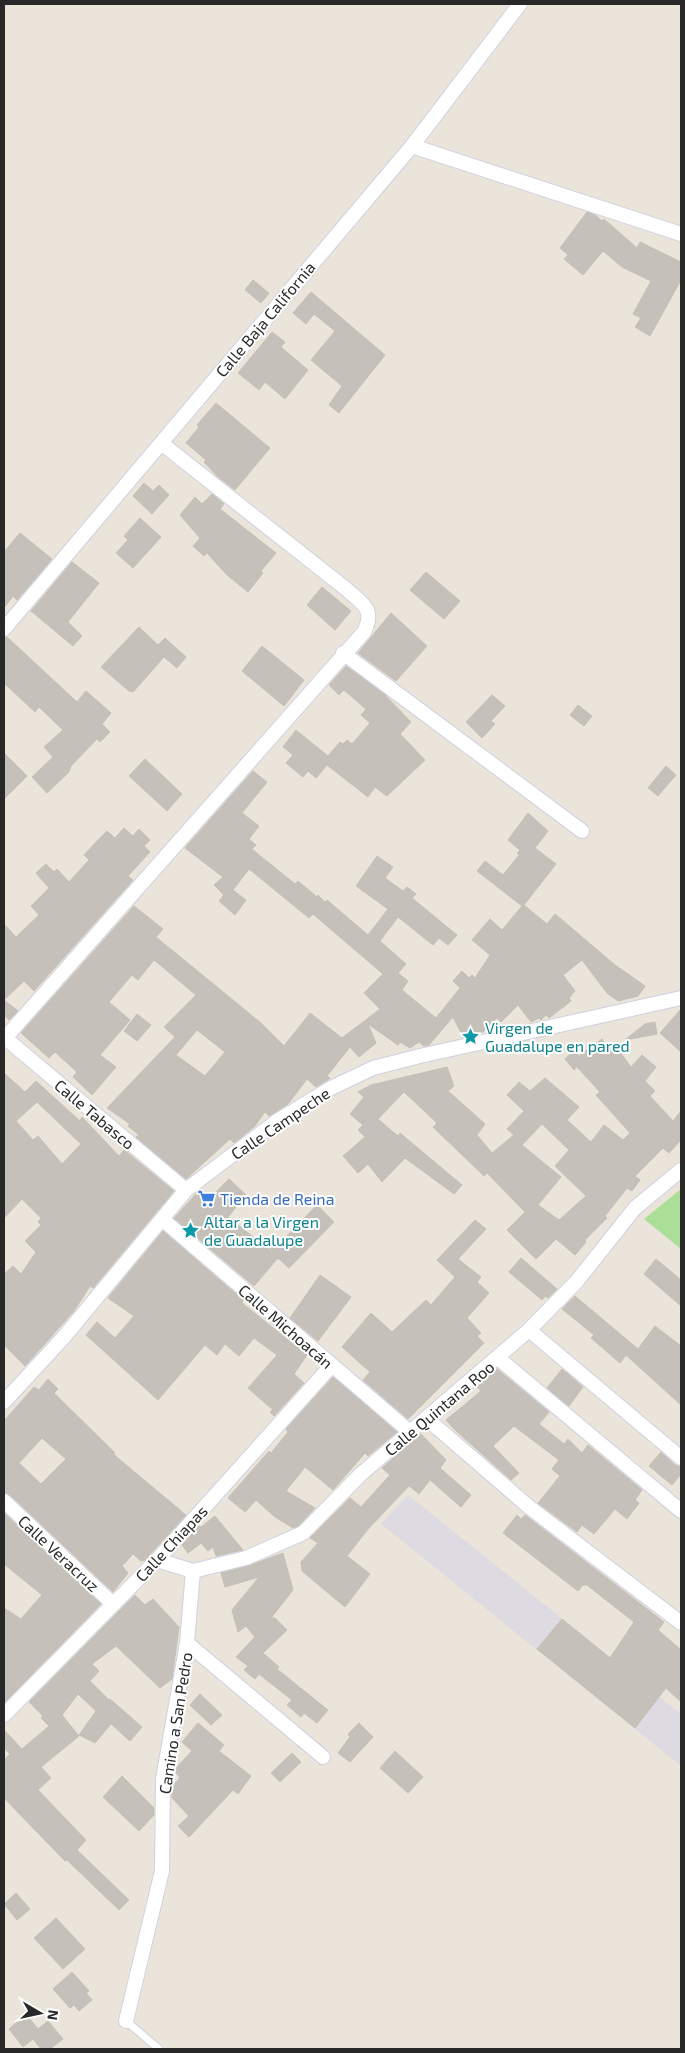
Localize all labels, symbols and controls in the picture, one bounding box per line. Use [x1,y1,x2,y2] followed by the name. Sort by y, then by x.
[211,257,320,381] street label: Calle Baja California
[485,1018,630,1055] place label: Virgen de Guadalupe en pared
[461,1026,481,1046] place icon: Virgen de Guadalupe en pared
[51,1075,139,1153] street label: Calle Tabasco
[227,1083,333,1163] street label: Calle Campeche
[196,1188,216,1208] supermarket icon: Tienda de Reina
[220,1189,334,1208] place label: Tienda de Reina
[204,1212,319,1249] place label: Altar a la Virgen de Guadalupe
[180,1220,200,1240] place icon: Altar a la Virgen de Guadalupe
[235,1280,337,1372] street label: Calle Michoacán
[380,1357,498,1460] street label: Calle Quintana Roo
[131,1501,211,1585] street label: Calle Chiapas
[15,1511,103,1595] street label: Calle Veracruz
[154,1651,196,1795] street label: Camino a San Pedro
[15,1988,65,2038] north arrow
[44,2009,63,2021] text: N

